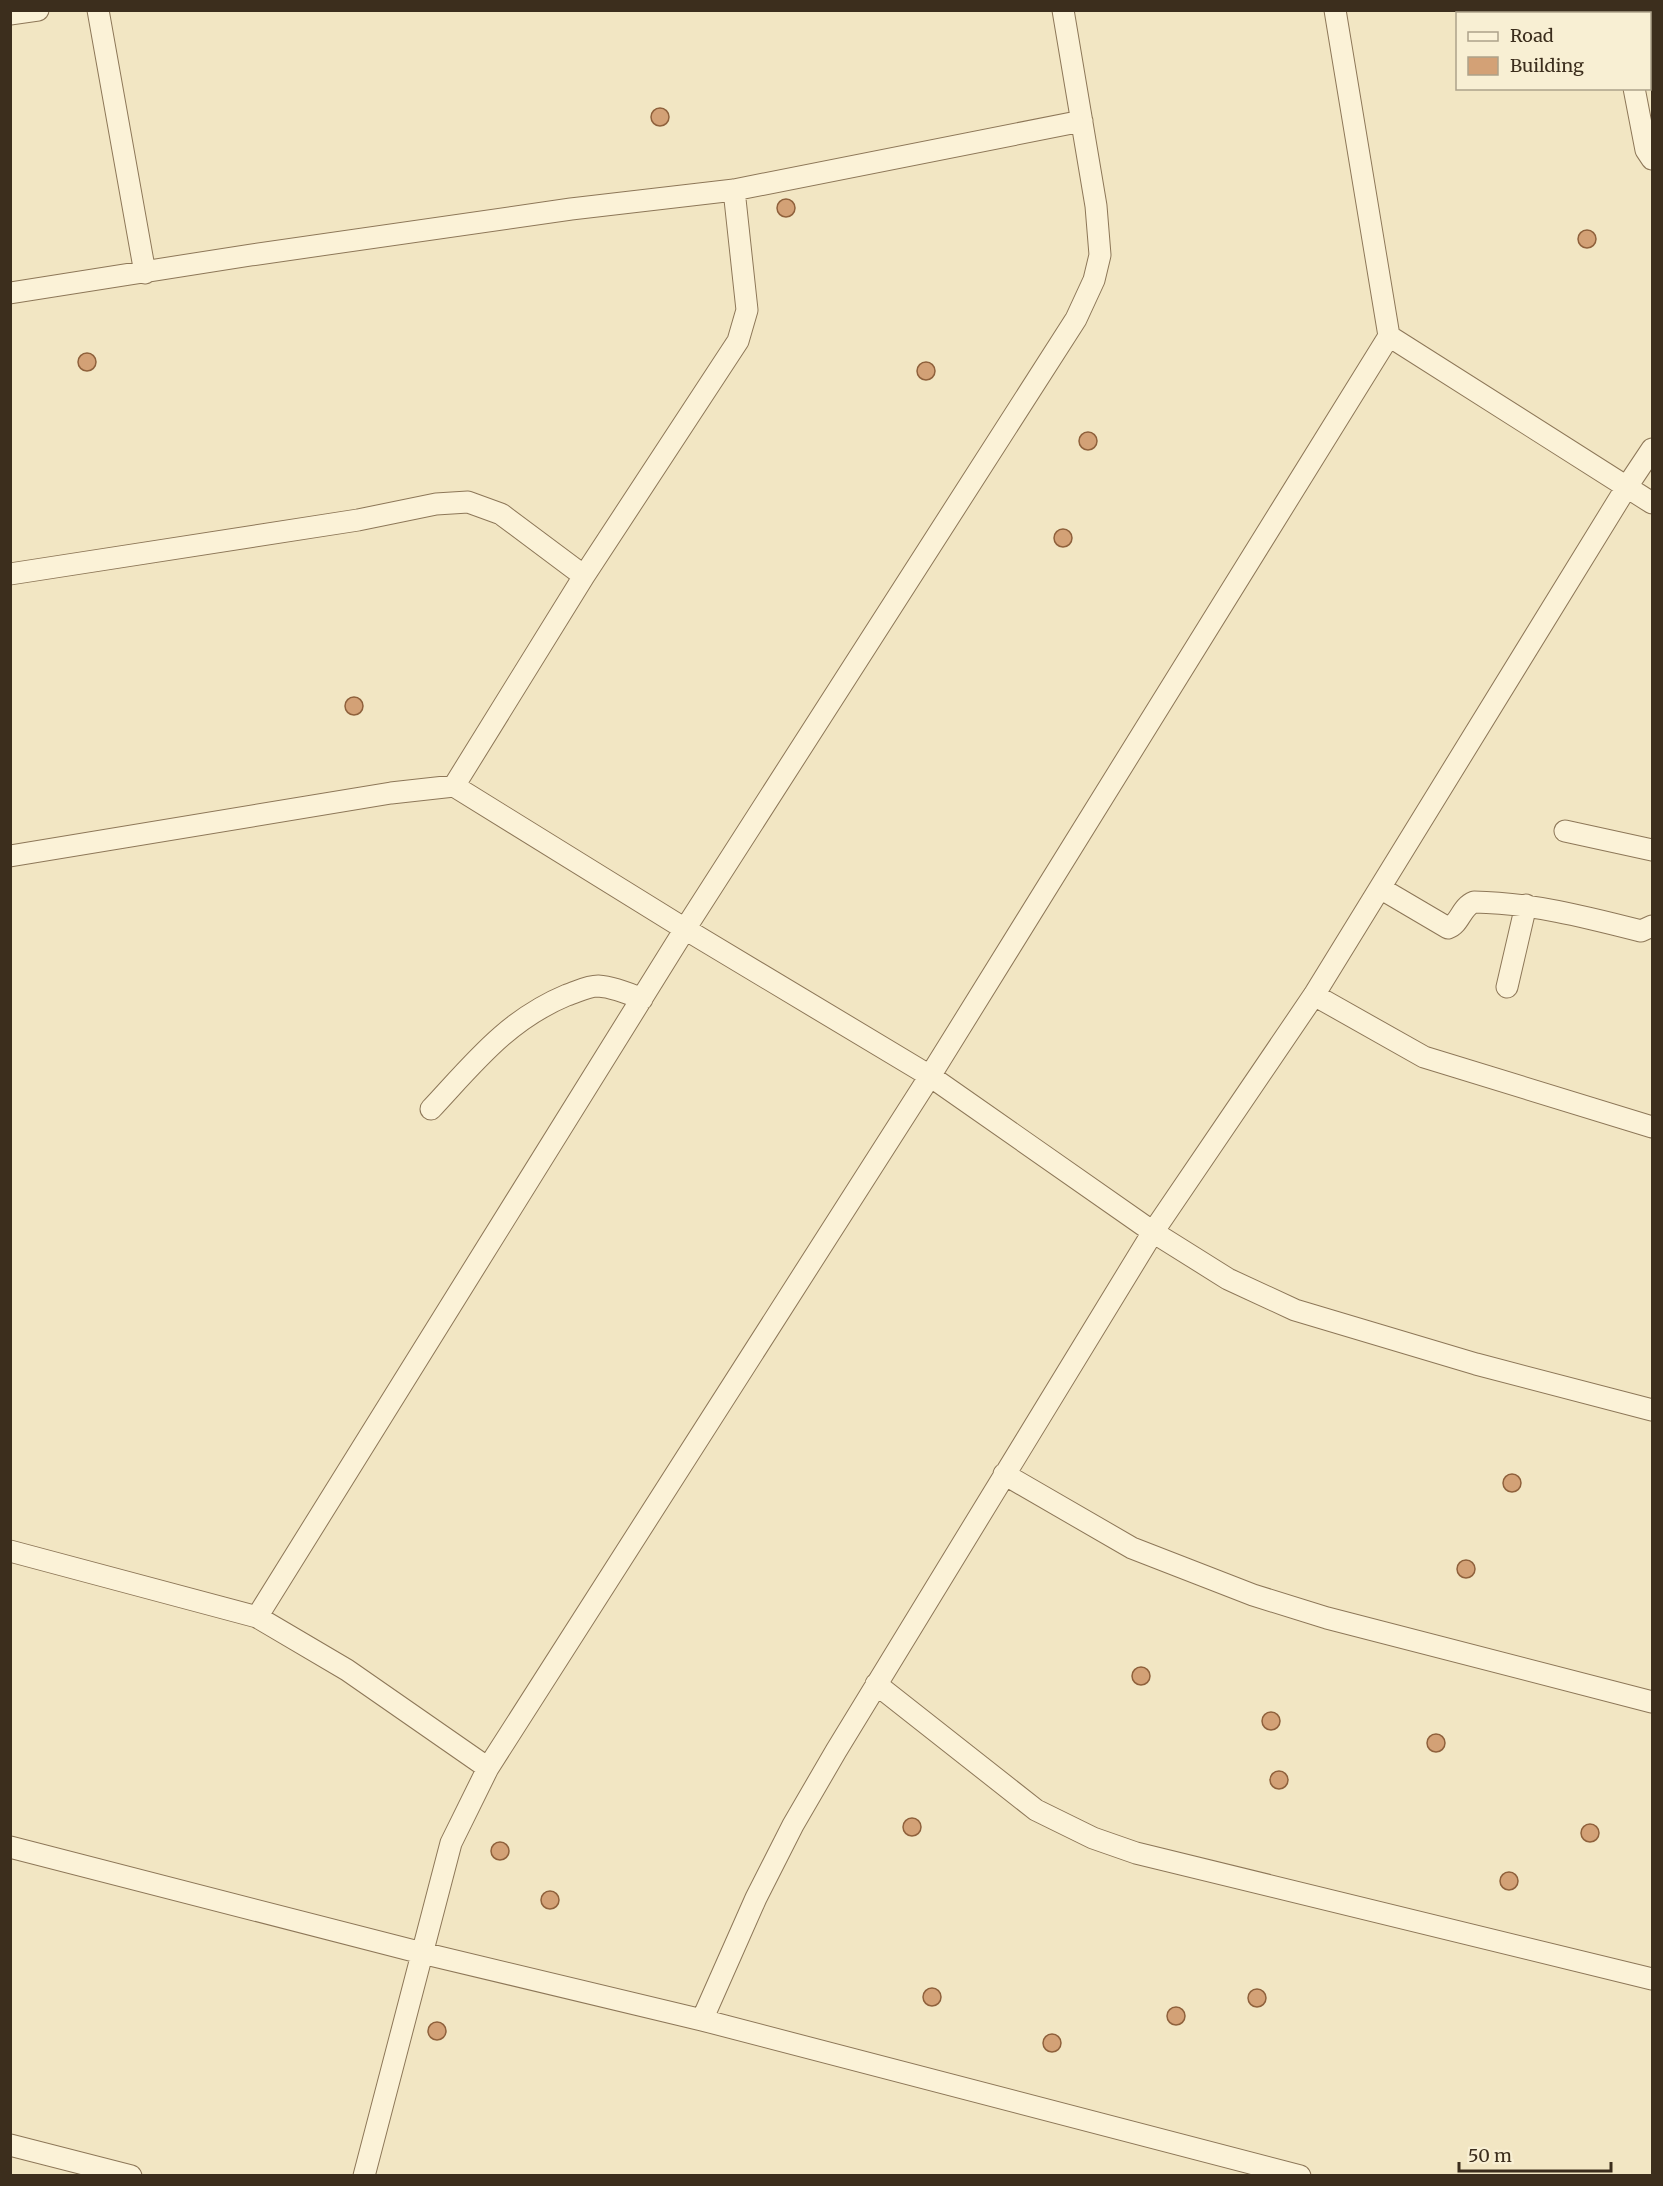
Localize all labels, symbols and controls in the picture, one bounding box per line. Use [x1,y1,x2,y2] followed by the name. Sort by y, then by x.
[1456,12,1651,90] legend
[1510,24,1554,47] text: Road
[1510,54,1584,77] text: Building
[1459,2135,1610,2173] scale bar
[1468,2144,1512,2167] text: 50 m

